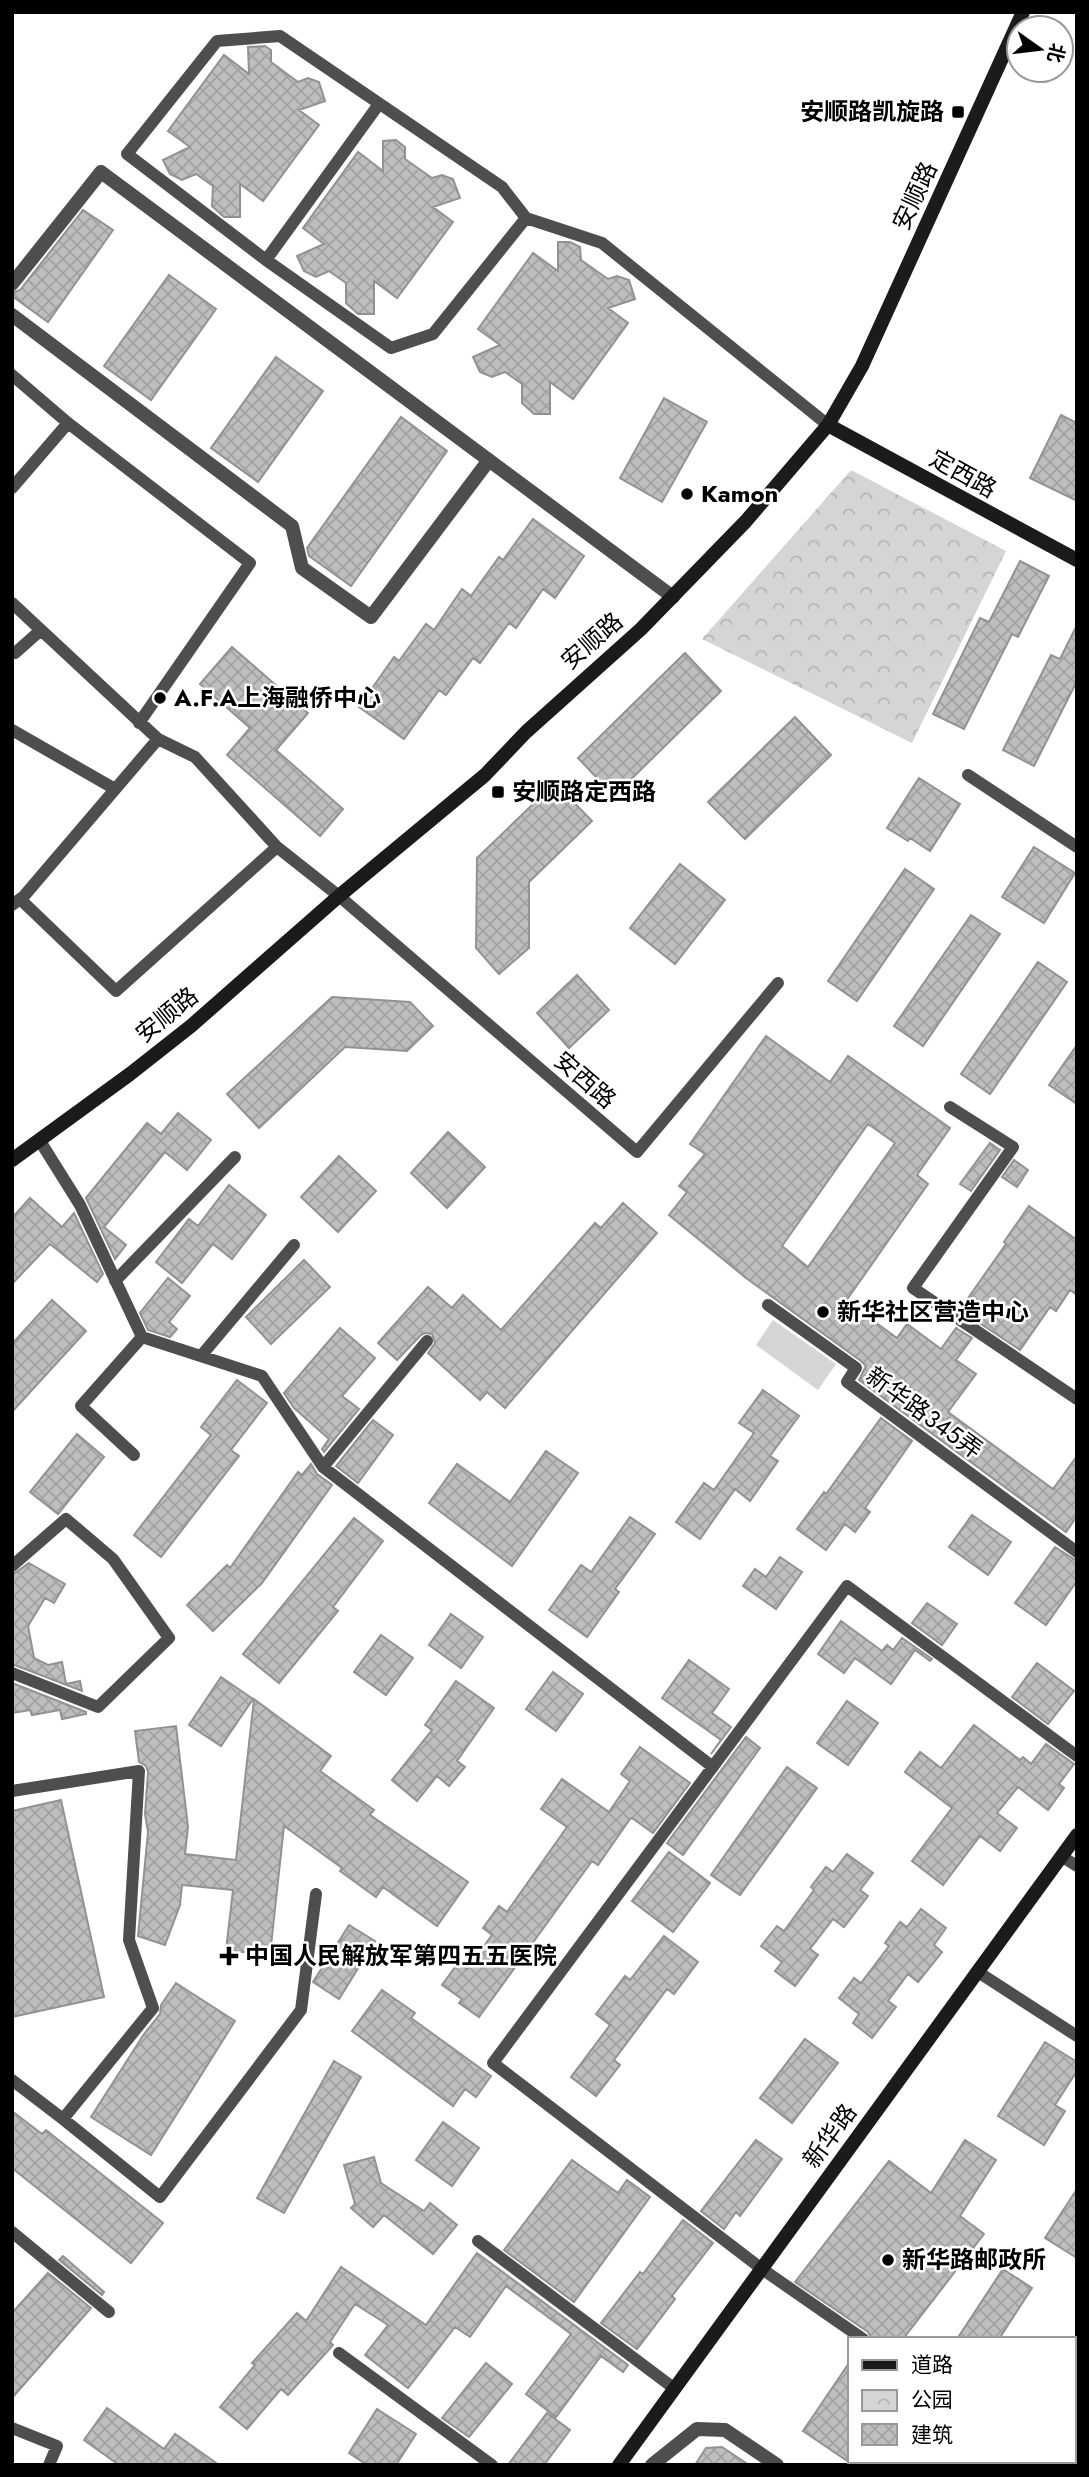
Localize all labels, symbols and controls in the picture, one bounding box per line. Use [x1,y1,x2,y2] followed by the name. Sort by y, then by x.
[1005,14,1075,84] north arrow
[1041,41,1071,65] text: 北
[800,94,944,129] place label: 安顺路凯旋路
[950,104,966,120] marker: 安顺路凯旋路
[883,156,946,236] street label: 安顺路
[923,441,1003,506] street label: 定西路
[701,476,778,511] place label: Kamon
[679,486,695,502] marker: Kamon
[553,604,630,677] street label: 安顺路
[173,680,381,715] place label: A.F.A上海融侨中心
[152,690,168,706] marker: A.F.A上海融侨中心
[512,774,656,809] place label: 安顺路定西路
[490,784,506,800] marker: 安顺路定西路
[128,978,206,1051] street label: 安顺路
[547,1043,624,1116] street label: 安西路
[837,1294,1029,1329] place label: 新华社区营造中心
[815,1304,831,1320] marker: 新华社区营造中心
[859,1358,990,1467] street label: 新华路345弄
[245,1938,557,1973] place label: 中国人民解放军第四五五医院
[219,1946,239,1966] marker: 中国人民解放军第四五五医院
[794,2096,865,2175] street label: 新华路
[902,2242,1046,2277] place label: 新华路邮政所
[880,2252,896,2268] marker: 新华路邮政所
[848,2337,1075,2463] legend
[911,2350,953,2380] text: 道路
[911,2385,953,2415] text: 公园
[911,2420,953,2450] text: 建筑

